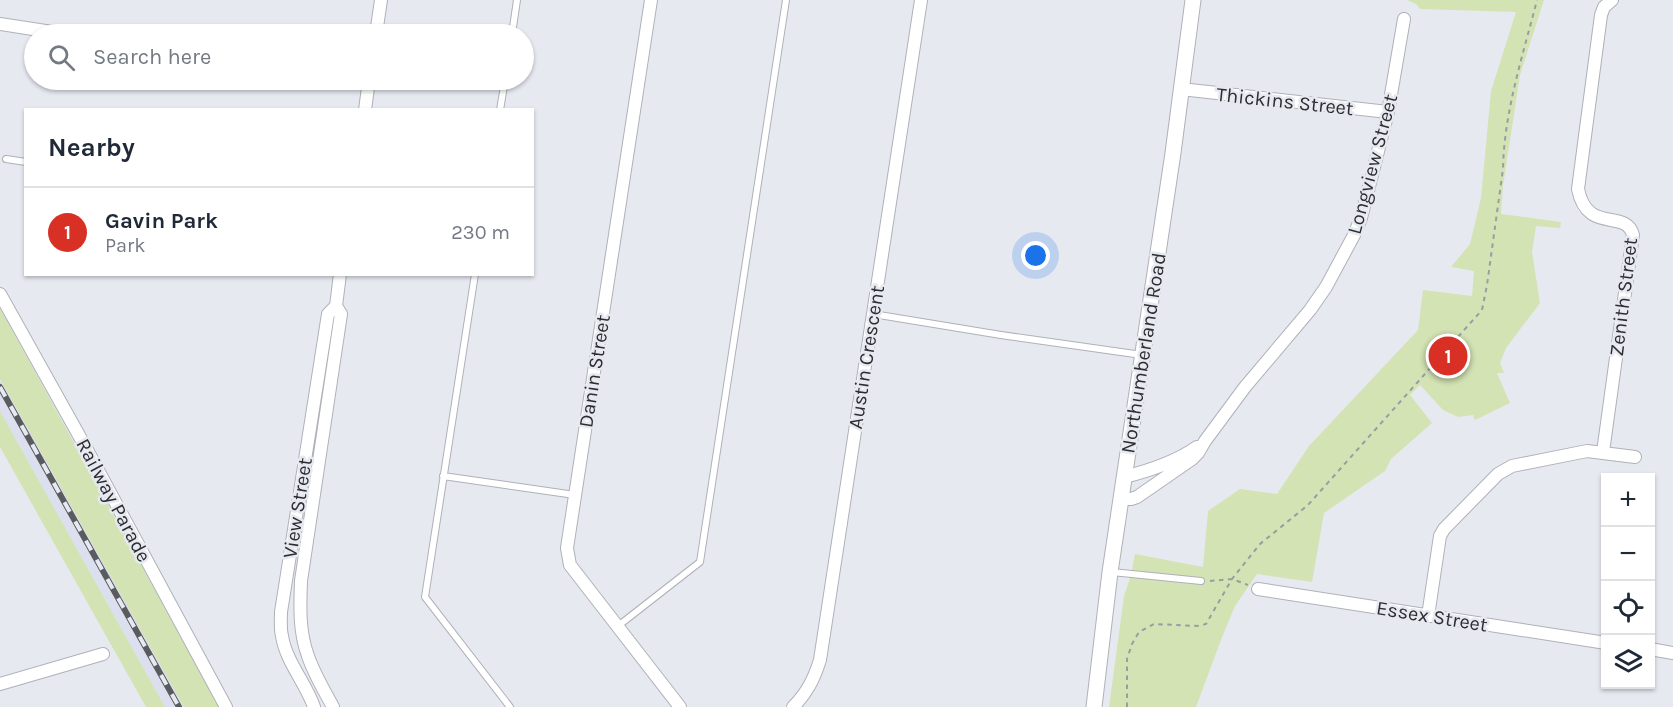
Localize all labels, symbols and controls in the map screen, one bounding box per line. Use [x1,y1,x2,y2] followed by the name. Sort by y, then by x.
[24,24,534,90] search box
[45,41,78,74] icon: search
[93,44,211,70] text: Search here
[1215,83,1355,120] street label: Thickins Street
[1343,91,1402,237] street label: Longview Street
[48,132,135,163] text: Nearby
[105,208,218,234] text: Gavin Park
[64,221,71,244] text: 1
[451,221,510,244] text: 230 m
[105,234,146,257] text: Park
[1605,236,1642,358] street label: Zenith Street
[1021,241,1050,270] your location
[1116,251,1171,455] street label: Northumberland Road
[844,283,889,430] street label: Austin Crescent
[574,313,615,429] street label: Danin Street
[1428,334,1468,378] pin: 1
[71,434,156,566] street label: Railway Parade
[278,456,317,560] street label: View Street
[1601,473,1655,689] map controls
[1601,473,1655,527] button: +
[1601,527,1655,581] button: −
[1601,581,1655,635] button: locate
[1375,596,1490,637] street label: Essex Street
[1601,635,1655,689] button: layers

